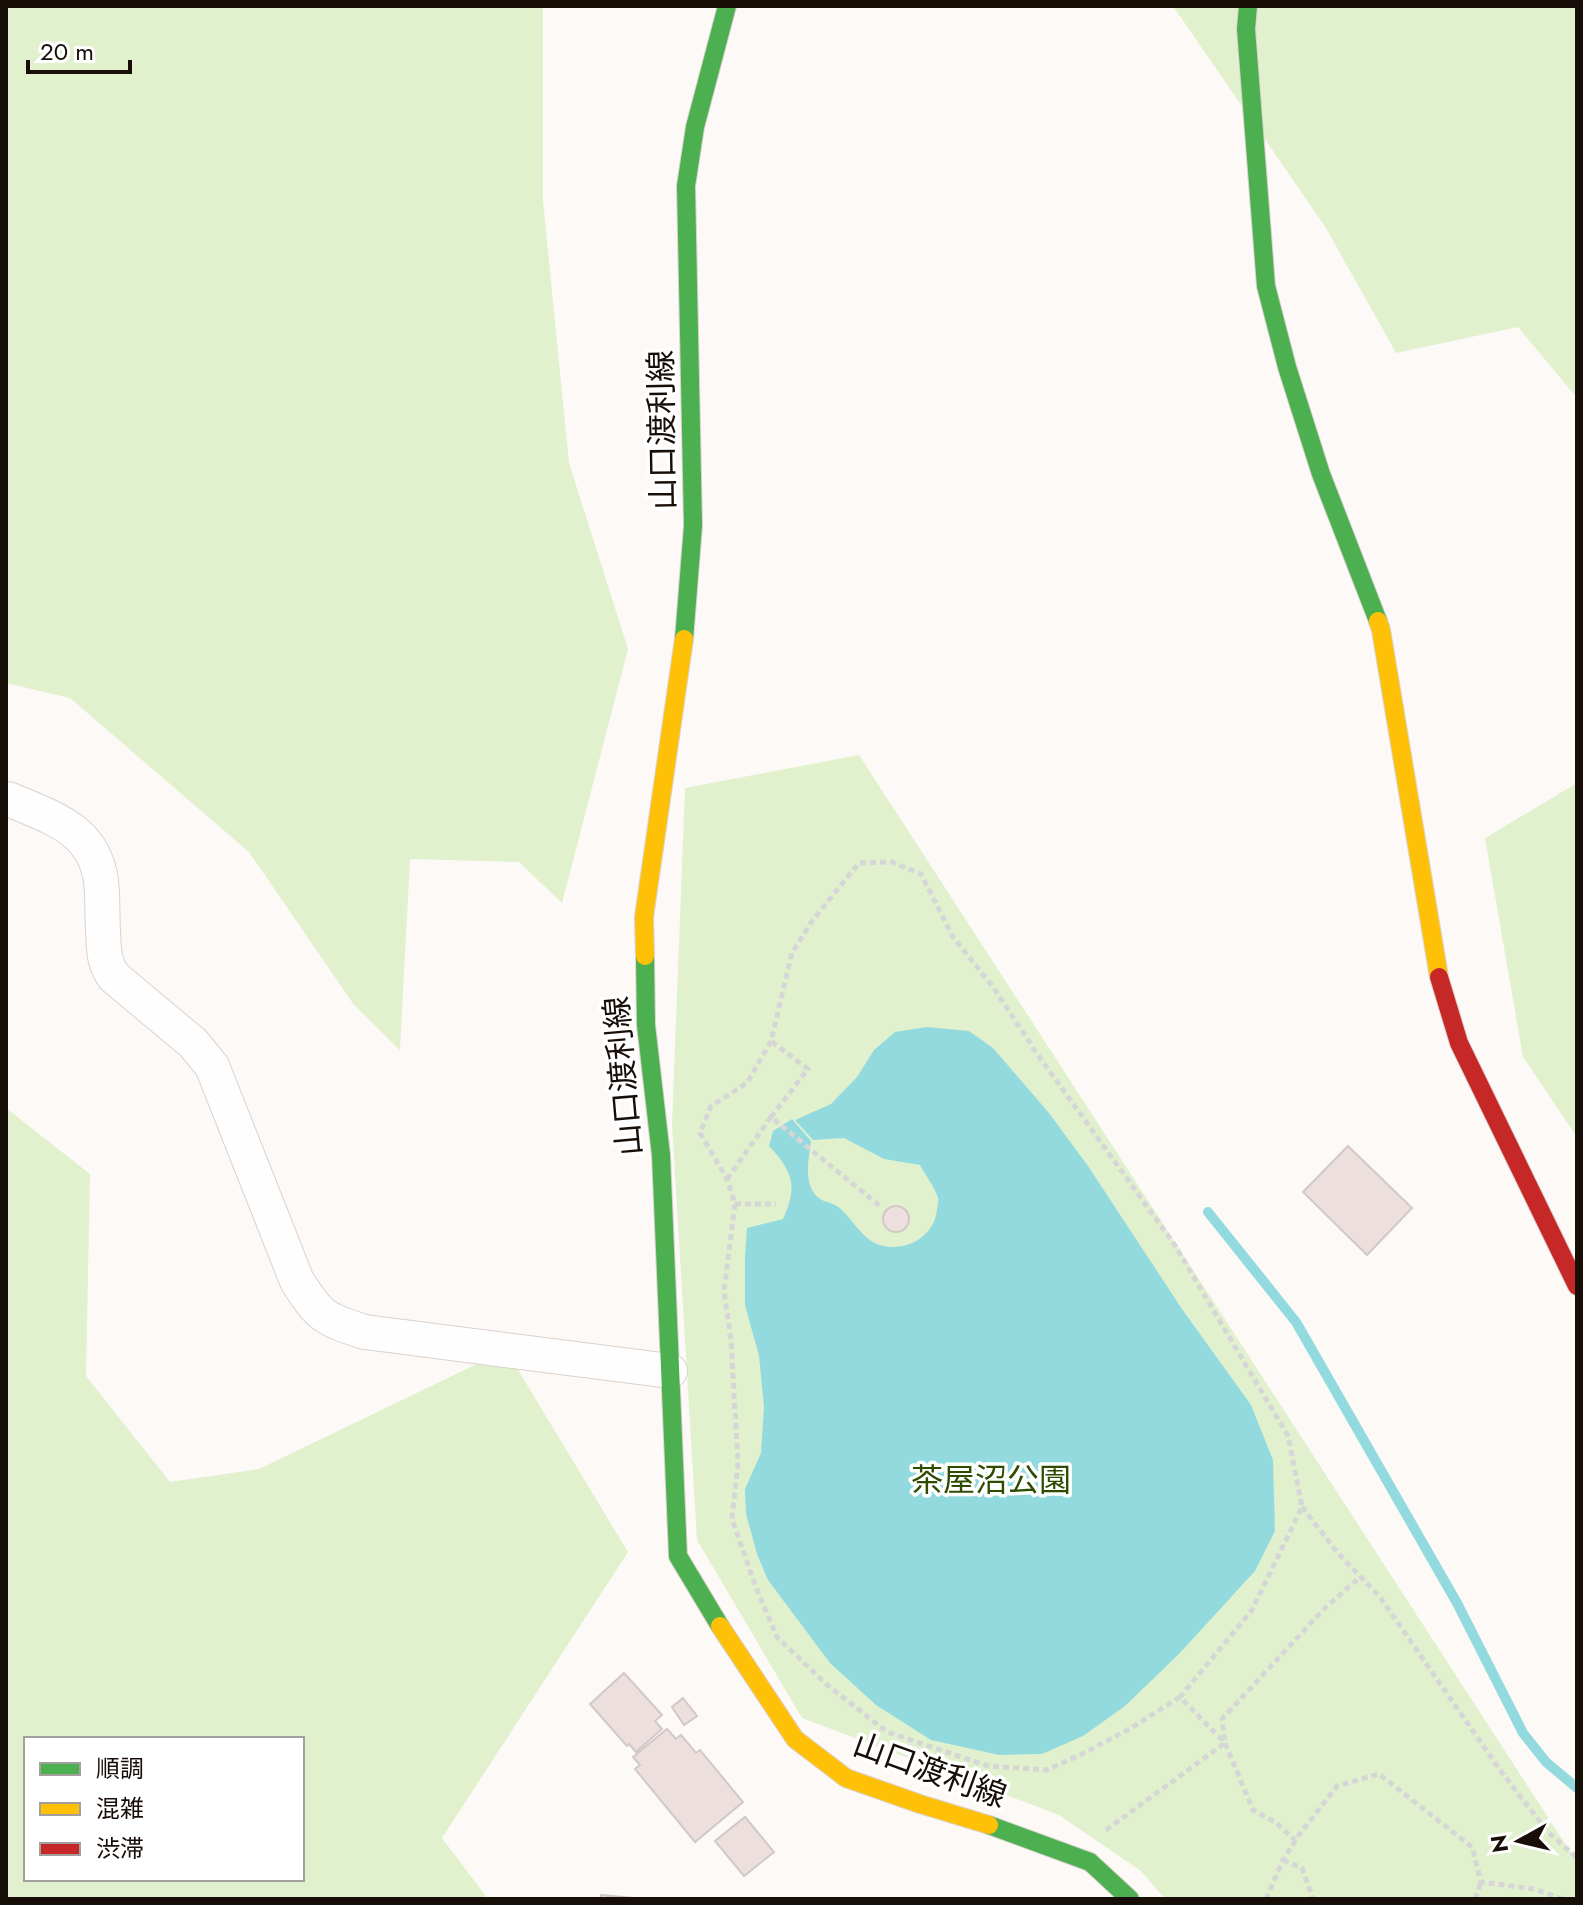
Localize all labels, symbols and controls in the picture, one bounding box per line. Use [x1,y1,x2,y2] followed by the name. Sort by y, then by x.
[28,24,130,74] scale bar
[40,34,94,69] text: 20 m
[638,350,686,510] street label: 山口渡利線
[593,994,653,1158] street label: 山口渡利線
[911,1457,1071,1503] park label: 茶屋沼公園
[847,1721,1013,1819] street label: 山口渡利線
[24,1737,304,1881] legend
[96,1751,144,1786] text: 順調
[96,1791,144,1826] text: 混雑
[1479,1801,1559,1881] north arrow
[96,1831,144,1866] text: 渋滞
[1482,1833,1516,1855] text: N

